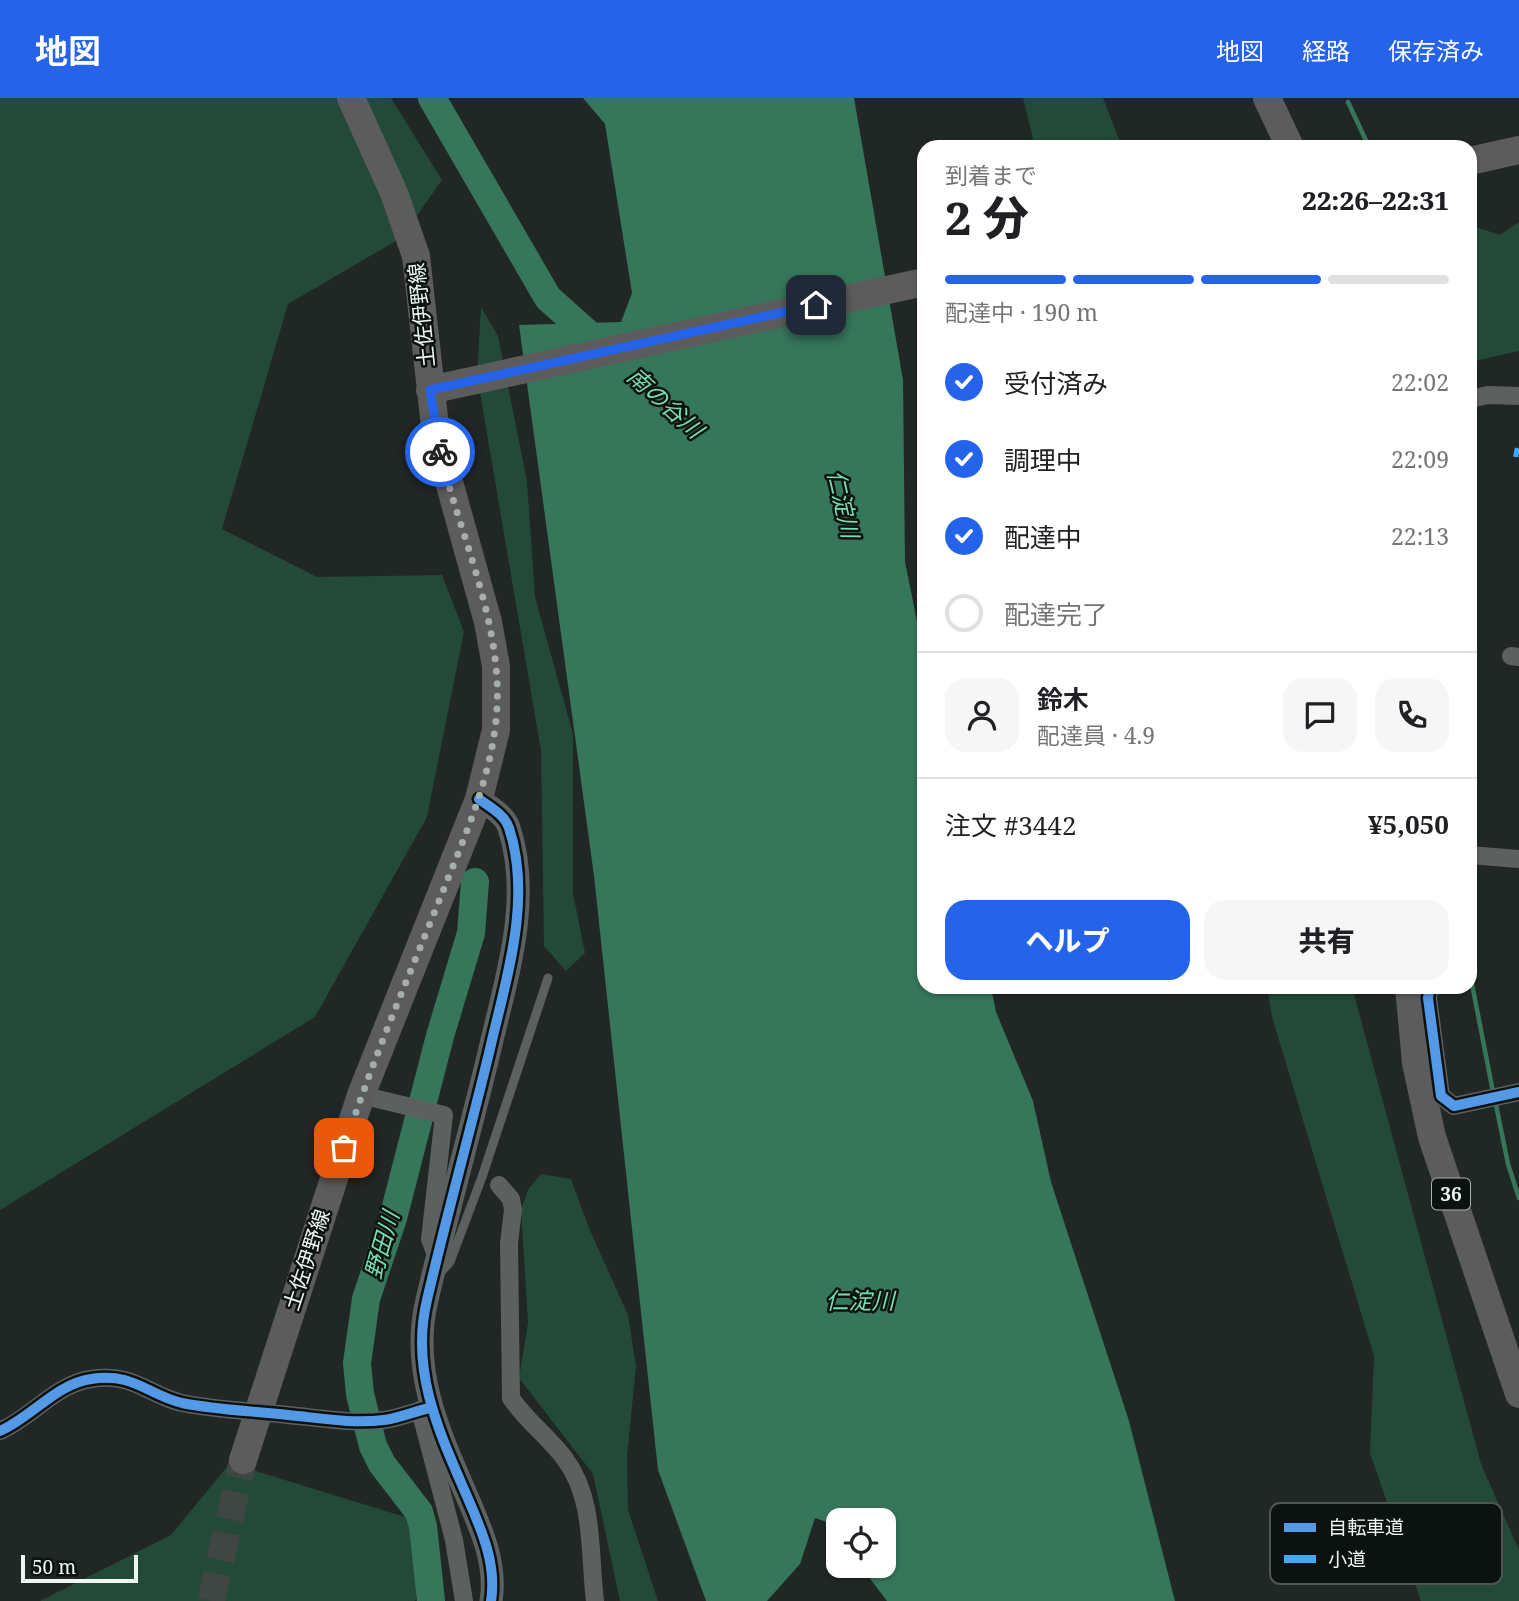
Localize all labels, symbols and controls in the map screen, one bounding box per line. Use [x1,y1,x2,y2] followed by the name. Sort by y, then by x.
[35,28,101,73] text: 地図
[1216,34,1264,67] text: 地図
[1302,34,1350,67] text: 経路
[1388,34,1484,67] text: 保存済み
[945,159,1037,191] text: 到着まで
[1302,182,1449,218] text: 22:26–22:31
[945,186,1029,248] text: 2 分
[402,261,440,369] street label: 土佐伊野線
[786,275,846,335] pin
[797,286,835,324] icon: home
[945,296,1098,328] text: 配達中 · 190 m
[621,360,713,447] water label: 南の谷川
[945,363,983,401] icon: check
[1004,365,1108,401] text: 受付済み
[1391,366,1449,398] text: 22:02
[405,417,475,487] courier
[421,433,459,471] icon: bike
[945,440,983,478] icon: check
[1004,442,1082,478] text: 調理中
[1391,443,1449,475] text: 22:09
[821,467,868,544] water label: 仁淀川
[945,517,983,555] icon: check
[1004,519,1082,555] text: 配達中
[1391,520,1449,552] text: 22:13
[1004,596,1108,632] text: 配達完了
[945,678,1019,752] button: person
[1283,678,1357,752] button: chat
[1375,678,1449,752] button: phone
[1037,681,1089,717] text: 鈴木
[1037,719,1155,751] text: 配達員 · 4.9
[1368,806,1449,842] text: ¥5,050
[945,807,1076,843] text: 注文 #3442
[945,900,1190,980] button: ヘルプ
[1204,900,1449,980] button: 共有
[314,1118,374,1178] pin
[325,1129,363,1167] icon: bag
[1432,1178,1470,1210] road number: 36
[356,1204,407,1282] water label: 野田川
[277,1205,336,1314] street label: 土佐伊野線
[826,1284,898,1316] water label: 仁淀川
[1270,1503,1502,1584] legend
[826,1508,896,1578] map controls
[826,1508,896,1578] button: locate
[1328,1514,1404,1540] text: 自転車道
[1328,1546,1366,1572] text: 小道
[21,1552,138,1584] scale bar
[32,1554,76,1580] text: 50 m

